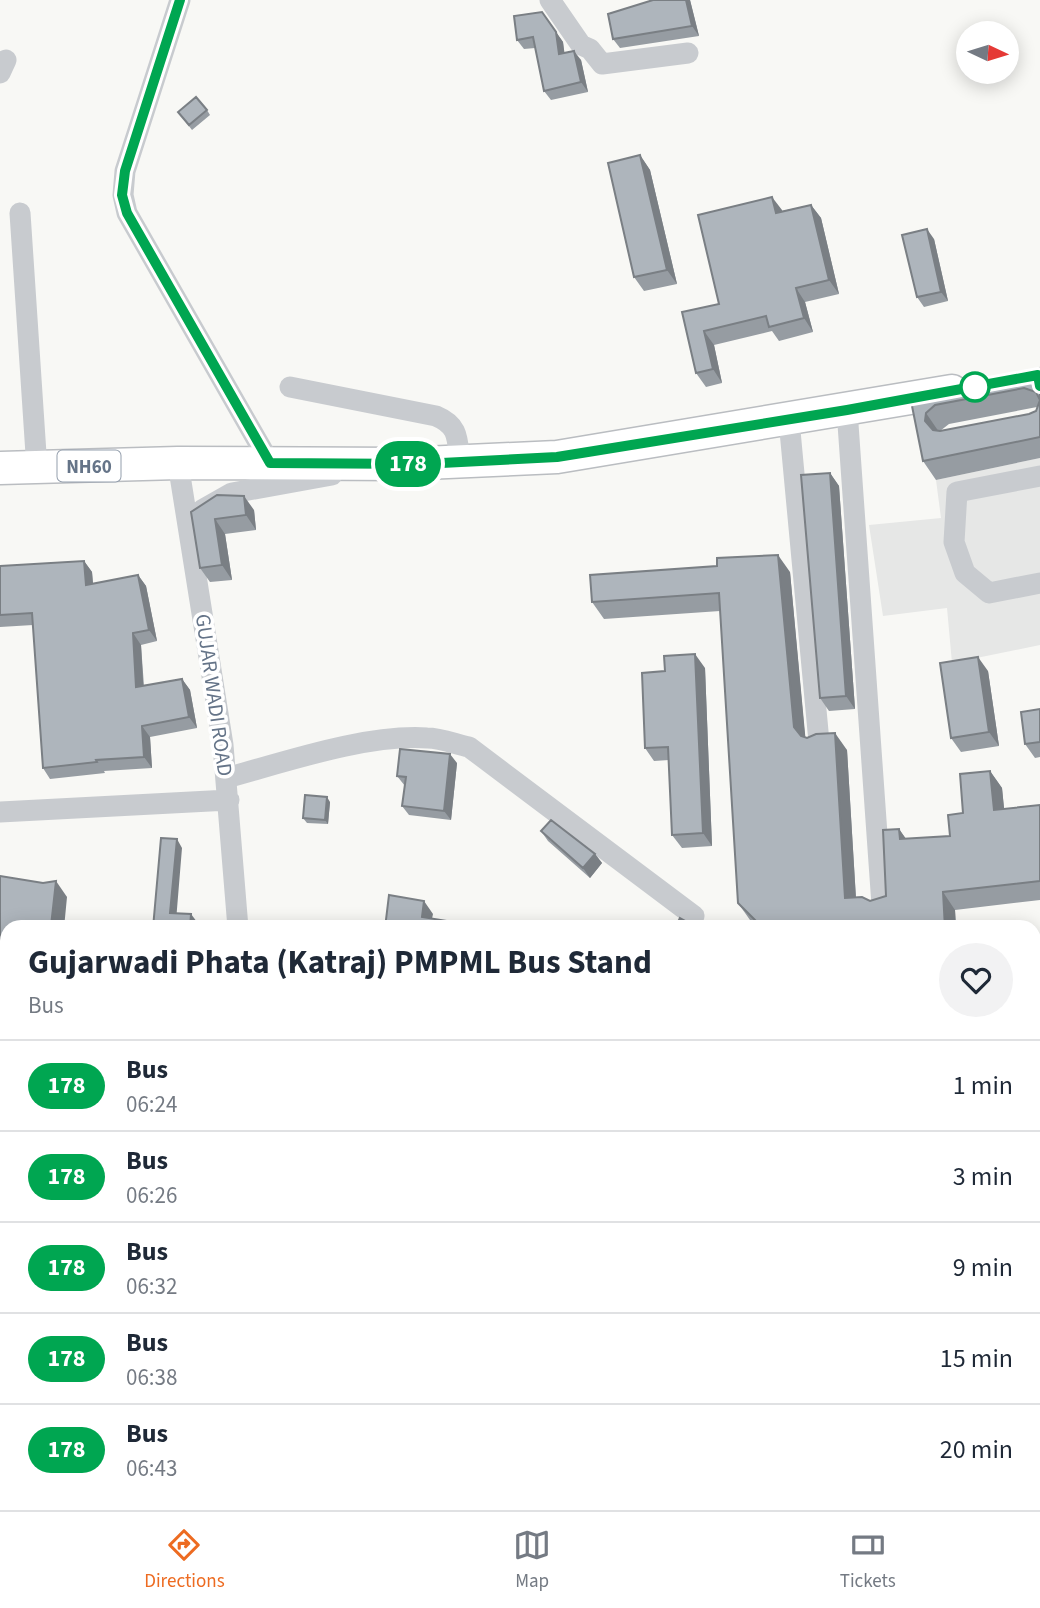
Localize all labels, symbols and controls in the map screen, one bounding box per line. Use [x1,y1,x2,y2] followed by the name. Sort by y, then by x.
[956,21,1018,84] north arrow
[956,21,1019,84] map controls
[960,372,990,402] unlabelled marker
[368,441,448,487] line badge: 178
[389,446,427,481] text: 178
[57,450,120,481] road number: NH60
[188,612,240,778] street label: GUJAR WADI ROAD
[28,939,652,986] text: Gujarwadi Phata (Katraj) PMPML Bus Stand
[939,943,1013,1017] button: heart
[28,989,64,1022] text: Bus
[126,1051,168,1088] text: Bus
[953,1067,1013,1104] text: 1 min
[47,1068,86,1103] text: 178
[126,1088,177,1121] text: 06:24
[126,1142,168,1179] text: Bus
[953,1158,1013,1195] text: 3 min
[47,1159,86,1194] text: 178
[126,1179,177,1212] text: 06:26
[126,1233,168,1270] text: Bus
[953,1249,1013,1286] text: 9 min
[47,1250,86,1285] text: 178
[126,1270,177,1303] text: 06:32
[126,1324,168,1361] text: Bus
[940,1340,1013,1377] text: 15 min
[47,1341,86,1376] text: 178
[126,1361,177,1394] text: 06:38
[126,1415,168,1452] text: Bus
[940,1431,1013,1468] text: 20 min
[47,1432,86,1467] text: 178
[126,1452,177,1485] text: 06:43
[144,1526,225,1595] tab: Directions
[513,1526,551,1595] tab: Map
[840,1526,896,1595] tab: Tickets

